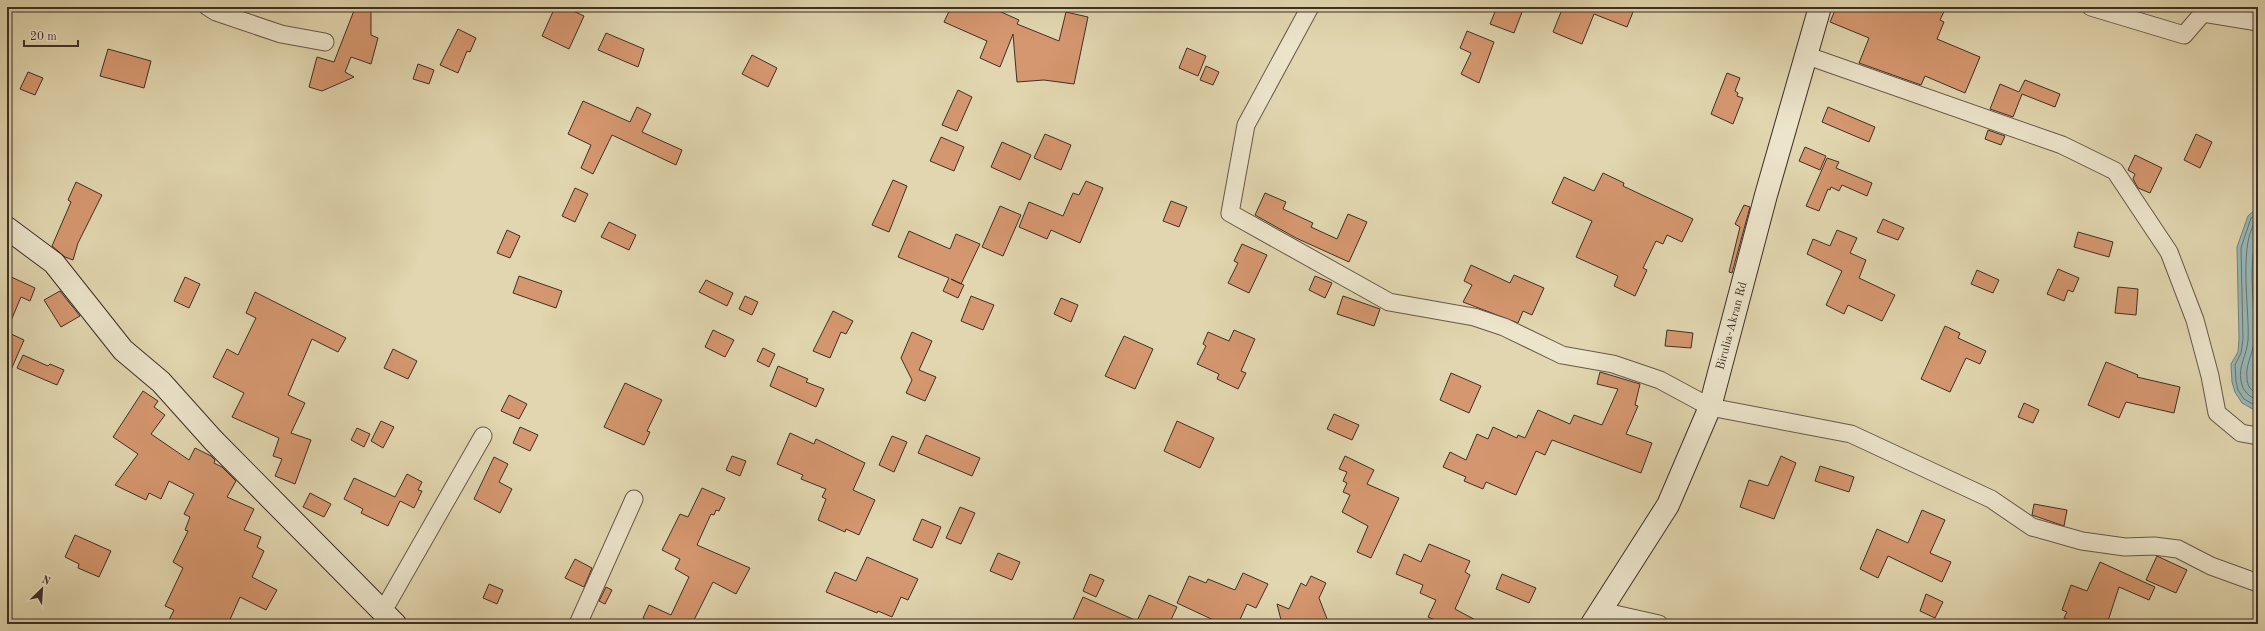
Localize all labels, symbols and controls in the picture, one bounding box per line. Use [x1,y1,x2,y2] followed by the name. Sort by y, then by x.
[24,22,78,48] scale bar
[30,31,57,43] text: 20 m
[1714,281,1750,371] street label: Birulia-Akran Rd
[22,569,62,609] north arrow
[39,575,52,588] text: N

